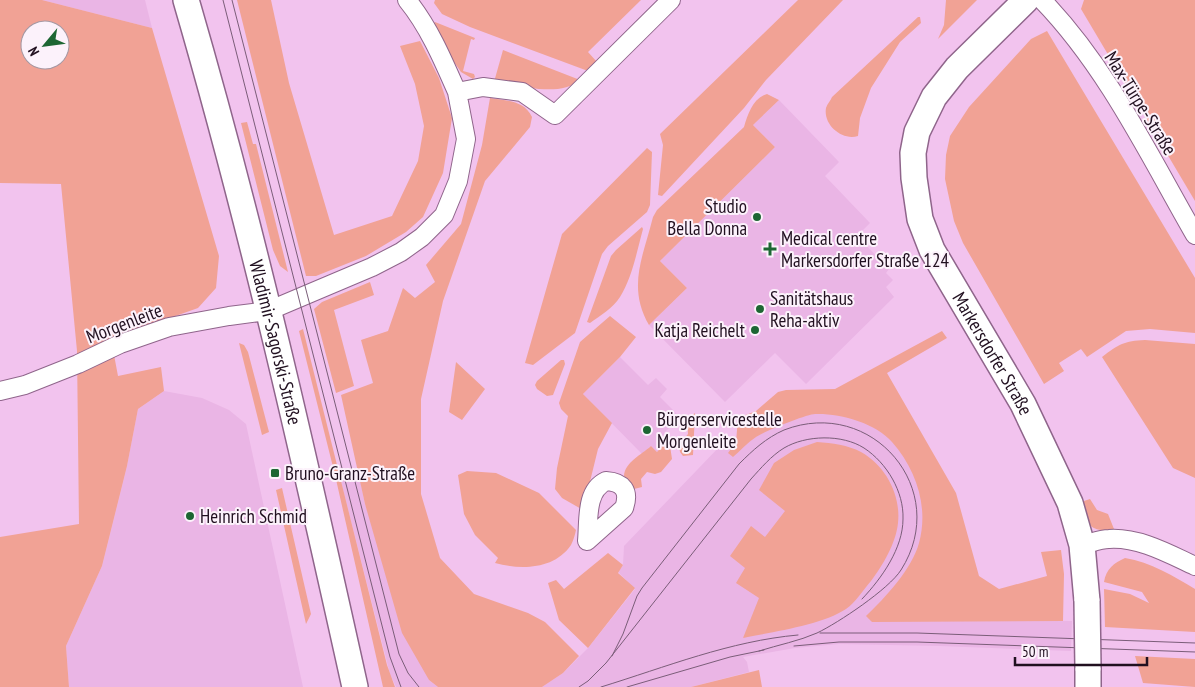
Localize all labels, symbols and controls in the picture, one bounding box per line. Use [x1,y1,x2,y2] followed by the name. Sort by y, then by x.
[20,20,70,70] north arrow
[24,44,43,59] text: N
[1100,47,1182,159] street label: Max-Türpe-Straße
[667,194,747,240] place label: Studio Bella Donna
[751,211,763,223] marker: Studio Bella Donna
[781,226,949,272] place label: Medical centre Markersdorfer Straße 124
[763,242,777,256] marker: Medical centre Markersdorfer Straße 124
[244,257,307,427] street label: Wladimir-Sagorski-Straße
[770,286,853,332] place label: Sanitätshaus Reha-aktiv
[948,288,1038,419] street label: Markersdorfer Straße
[83,298,165,348] street label: Morgenleite
[754,303,766,315] marker: Sanitätshaus Reha-aktiv
[655,318,746,342] place label: Katja Reichelt
[749,324,761,336] marker: Katja Reichelt
[657,407,782,453] place label: Bürgerservicestelle Morgenleite
[641,424,653,436] marker: Bürgerservicestelle Morgenleite
[285,461,415,485] place label: Bruno-Granz-Straße
[269,467,281,479] marker: Bruno-Granz-Straße
[200,504,307,528] place label: Heinrich Schmid
[184,510,196,522] marker: Heinrich Schmid
[1015,634,1148,666] scale bar
[1022,642,1048,661] text: 50 m

